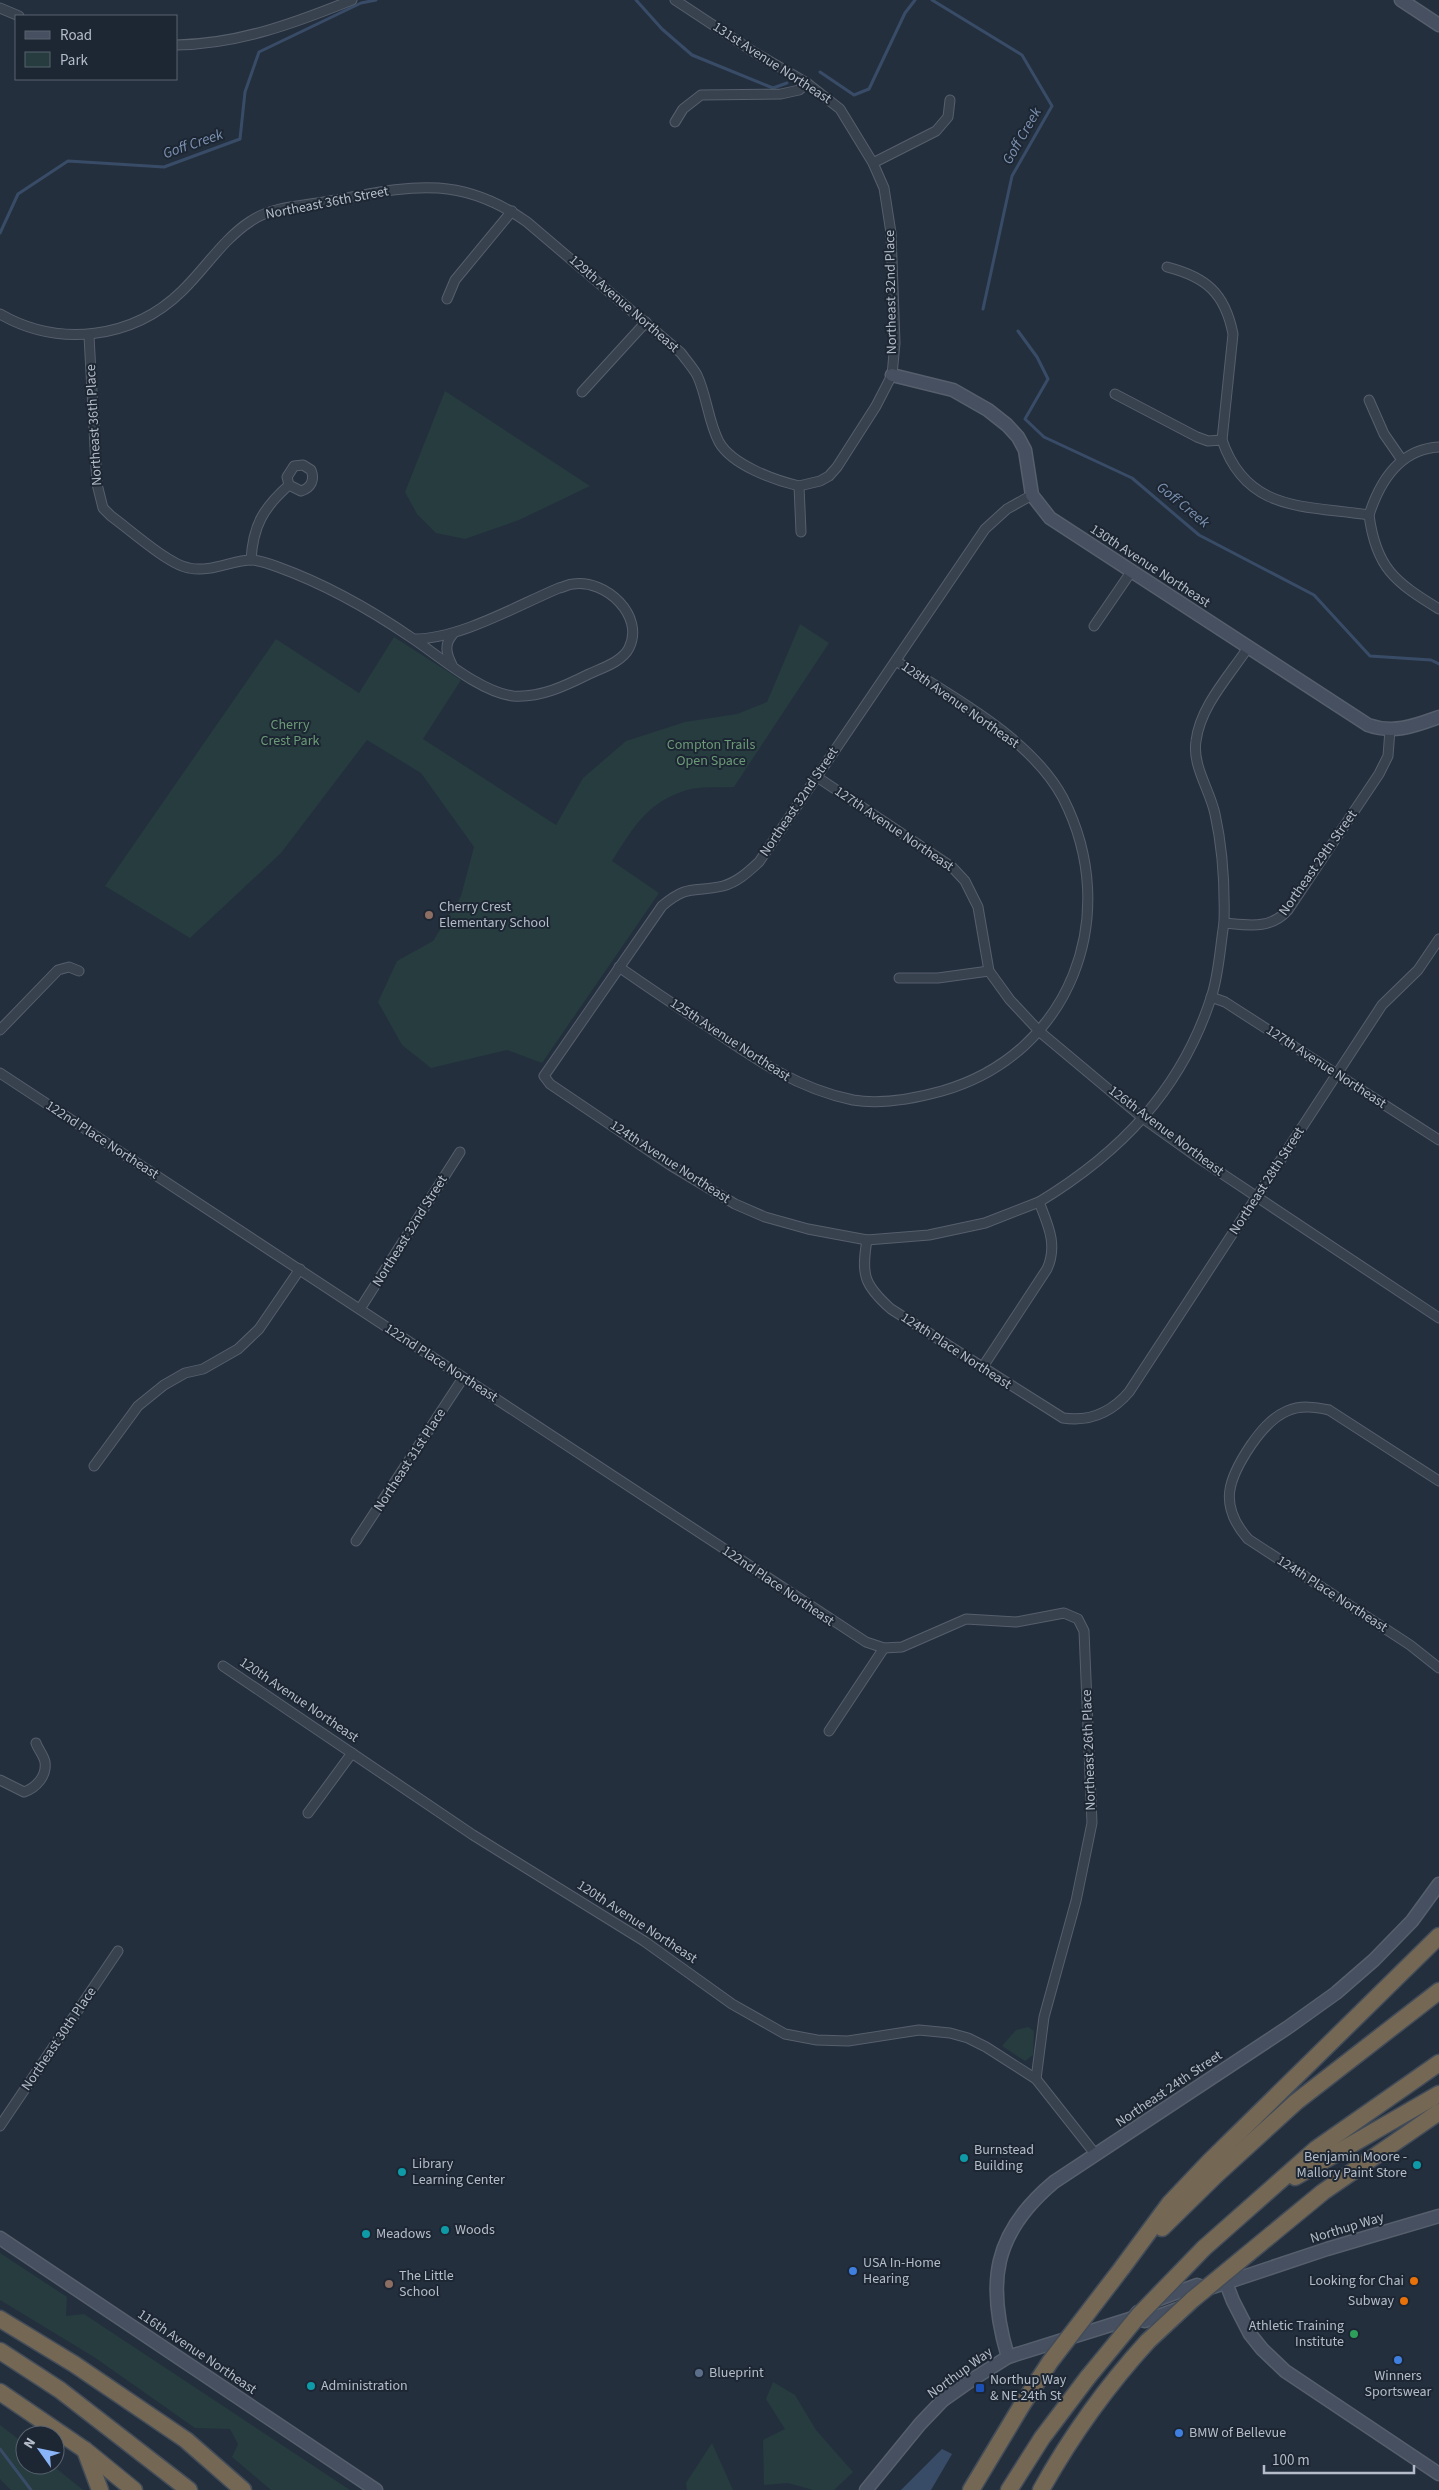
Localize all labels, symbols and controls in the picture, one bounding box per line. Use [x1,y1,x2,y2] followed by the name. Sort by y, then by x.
[15,15,178,80] legend
[709,17,836,109] street label: 131st Avenue Northeast
[60,25,92,46] text: Road
[60,50,89,71] text: Park
[997,103,1047,168] water label: Goff Creek
[160,124,227,164] water label: Goff Creek
[264,181,390,225] street label: Northeast 36th Street
[880,230,902,354] street label: Northeast 32nd Place
[565,251,684,358] street label: 129th Avenue Northeast
[81,364,107,486] street label: Northeast 36th Place
[1152,477,1215,533] water label: Goff Creek
[1086,520,1214,613] street label: 130th Avenue Northeast
[897,657,1023,753] street label: 128th Avenue Northeast
[261,715,320,751] park label: Cherry Crest Park
[667,735,755,771] park label: Compton Trails Open Space
[755,743,843,861] street label: Northeast 32nd Street
[830,782,958,877] street label: 127th Avenue Northeast
[1274,806,1362,920] street label: Northeast 29th Street
[439,897,550,933] place label: Cherry Crest Elementary School
[423,909,435,921] marker: Cherry Crest Elementary School
[666,994,794,1087] street label: 125th Avenue Northeast
[1262,1021,1390,1114] street label: 127th Avenue Northeast
[1104,1081,1228,1181] street label: 126th Avenue Northeast
[41,1096,163,1184] street label: 122nd Place Northeast
[606,1116,734,1209] street label: 124th Avenue Northeast
[1225,1123,1310,1239] street label: Northeast 28th Street
[368,1171,453,1291] street label: Northeast 32nd Street
[897,1308,1016,1394] street label: 124th Place Northeast
[380,1319,502,1407] street label: 122nd Place Northeast
[369,1404,451,1516] street label: Northeast 31st Place
[718,1541,838,1631] street label: 122nd Place Northeast
[1273,1551,1392,1637] street label: 124th Place Northeast
[235,1653,363,1748] street label: 120th Avenue Northeast
[1077,1689,1101,1811] street label: Northeast 26th Place
[573,1876,701,1969] street label: 120th Avenue Northeast
[17,1983,101,2095] street label: Northeast 30th Place
[1112,2046,1227,2132] street label: Northeast 24th Street
[974,2140,1034,2176] place label: Burnstead Building
[1297,2147,1407,2183] place label: Benjamin Moore - Mallory Paint Store
[958,2152,970,2164] marker: Burnstead Building
[412,2154,505,2190] place label: Library Learning Center
[1411,2159,1423,2171] marker: Benjamin Moore - Mallory Paint Store
[396,2166,408,2178] marker: Library Learning Center
[1308,2207,1387,2249] street label: Northup Way
[455,2220,495,2240] place label: Woods
[376,2224,431,2244] place label: Meadows
[439,2224,451,2236] marker: Woods
[360,2228,372,2240] marker: Meadows
[863,2253,941,2289] place label: USA In-Home Hearing
[847,2265,859,2277] marker: USA In-Home Hearing
[399,2266,454,2302] place label: The Little School
[1309,2271,1404,2291] place label: Looking for Chai
[1408,2275,1420,2287] marker: Looking for Chai
[383,2278,395,2290] marker: The Little School
[1348,2291,1394,2311] place label: Subway
[1398,2295,1410,2307] marker: Subway
[133,2305,261,2400] street label: 116th Avenue Northeast
[1249,2316,1344,2352] place label: Athletic Training Institute
[1348,2328,1360,2340] marker: Athletic Training Institute
[923,2342,997,2404] street label: Northup Way
[1392,2354,1404,2366] marker: Winners Sportswear
[709,2363,764,2383] place label: Blueprint
[1365,2366,1432,2402] place label: Winners Sportswear
[693,2367,705,2379] marker: Blueprint
[990,2370,1067,2406] place label: Northup Way & NE 24th St
[321,2376,408,2396] place label: Administration
[305,2380,317,2392] marker: Administration
[974,2382,986,2394] marker: Northup Way & NE 24th St
[1189,2423,1286,2443] place label: BMW of Bellevue
[15,2425,65,2475] north arrow
[1173,2427,1185,2439] marker: BMW of Bellevue
[19,2434,41,2453] text: N
[1264,2442,1414,2474] scale bar
[1272,2450,1310,2471] text: 100 m

